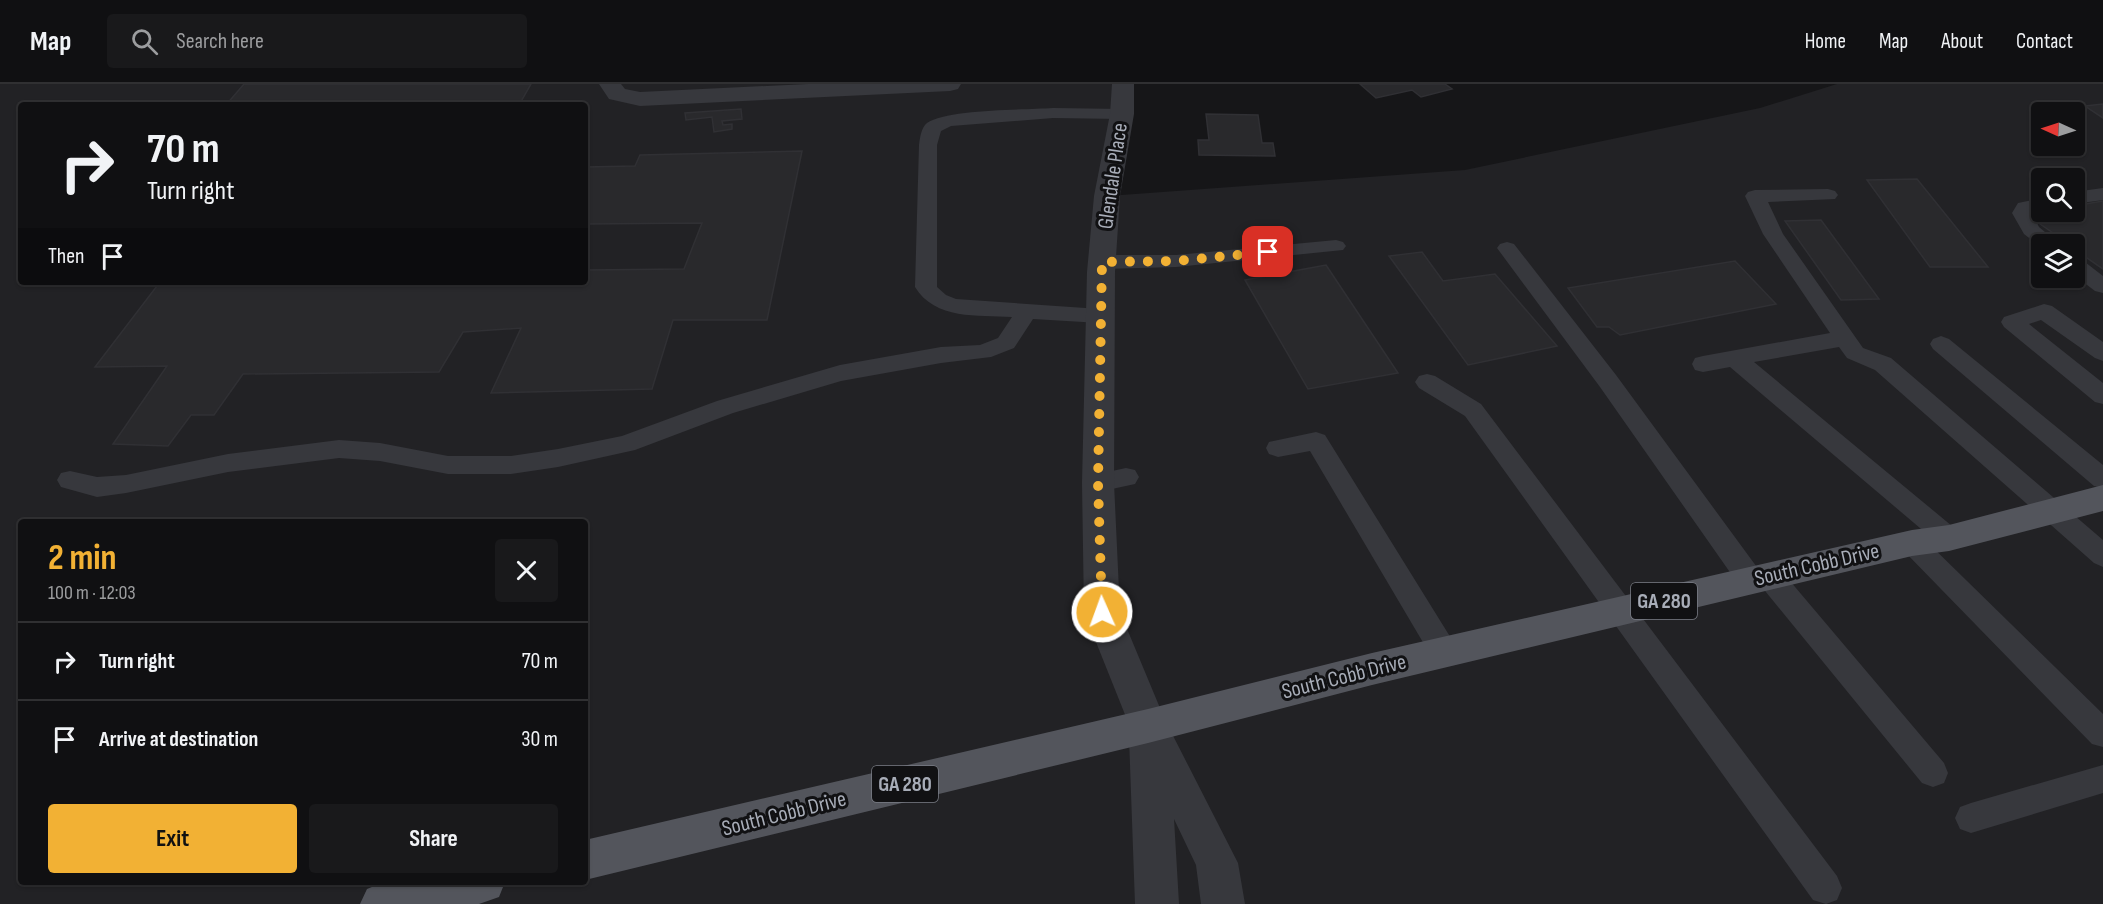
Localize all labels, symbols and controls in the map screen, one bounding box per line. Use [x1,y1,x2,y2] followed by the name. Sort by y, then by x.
[107,14,527,68] search box
[30,25,71,58] text: Map
[128,25,161,58] icon: search
[176,28,264,55] text: Search here
[1805,29,1846,54] text: Home
[1879,29,1908,54] text: Map
[1941,29,1983,54] text: About
[2016,29,2073,54] text: Contact
[2031,102,2085,156] north arrow
[2031,102,2085,288] map controls
[1092,121,1134,231] street label: Glendale Place
[147,124,220,175] text: 70 m
[48,126,126,204] icon: right
[2031,168,2085,222] button: search
[147,175,234,207] text: Turn right
[1242,226,1293,277] pin
[2031,234,2085,288] button: layers
[1251,235,1284,268] icon: arrive
[96,240,129,273] icon: arrive
[48,243,84,270] text: Then
[48,537,117,580] text: 2 min
[1752,538,1882,592] street label: South Cobb Drive
[495,539,558,602] button: close
[1070,580,1134,644] position arrow
[48,581,136,605] text: 100 m · 12:03
[1631,583,1697,619] road number: GA 280
[48,645,81,678] icon: right
[99,648,175,675] text: Turn right
[522,648,558,675] text: 70 m
[1279,649,1409,705] street label: South Cobb Drive
[48,723,81,756] icon: arrive
[99,726,258,753] text: Arrive at destination
[521,726,558,753] text: 30 m
[872,766,938,802] road number: GA 280
[719,786,849,842] street label: South Cobb Drive
[48,804,297,873] button: Exit
[309,804,558,873] button: Share

